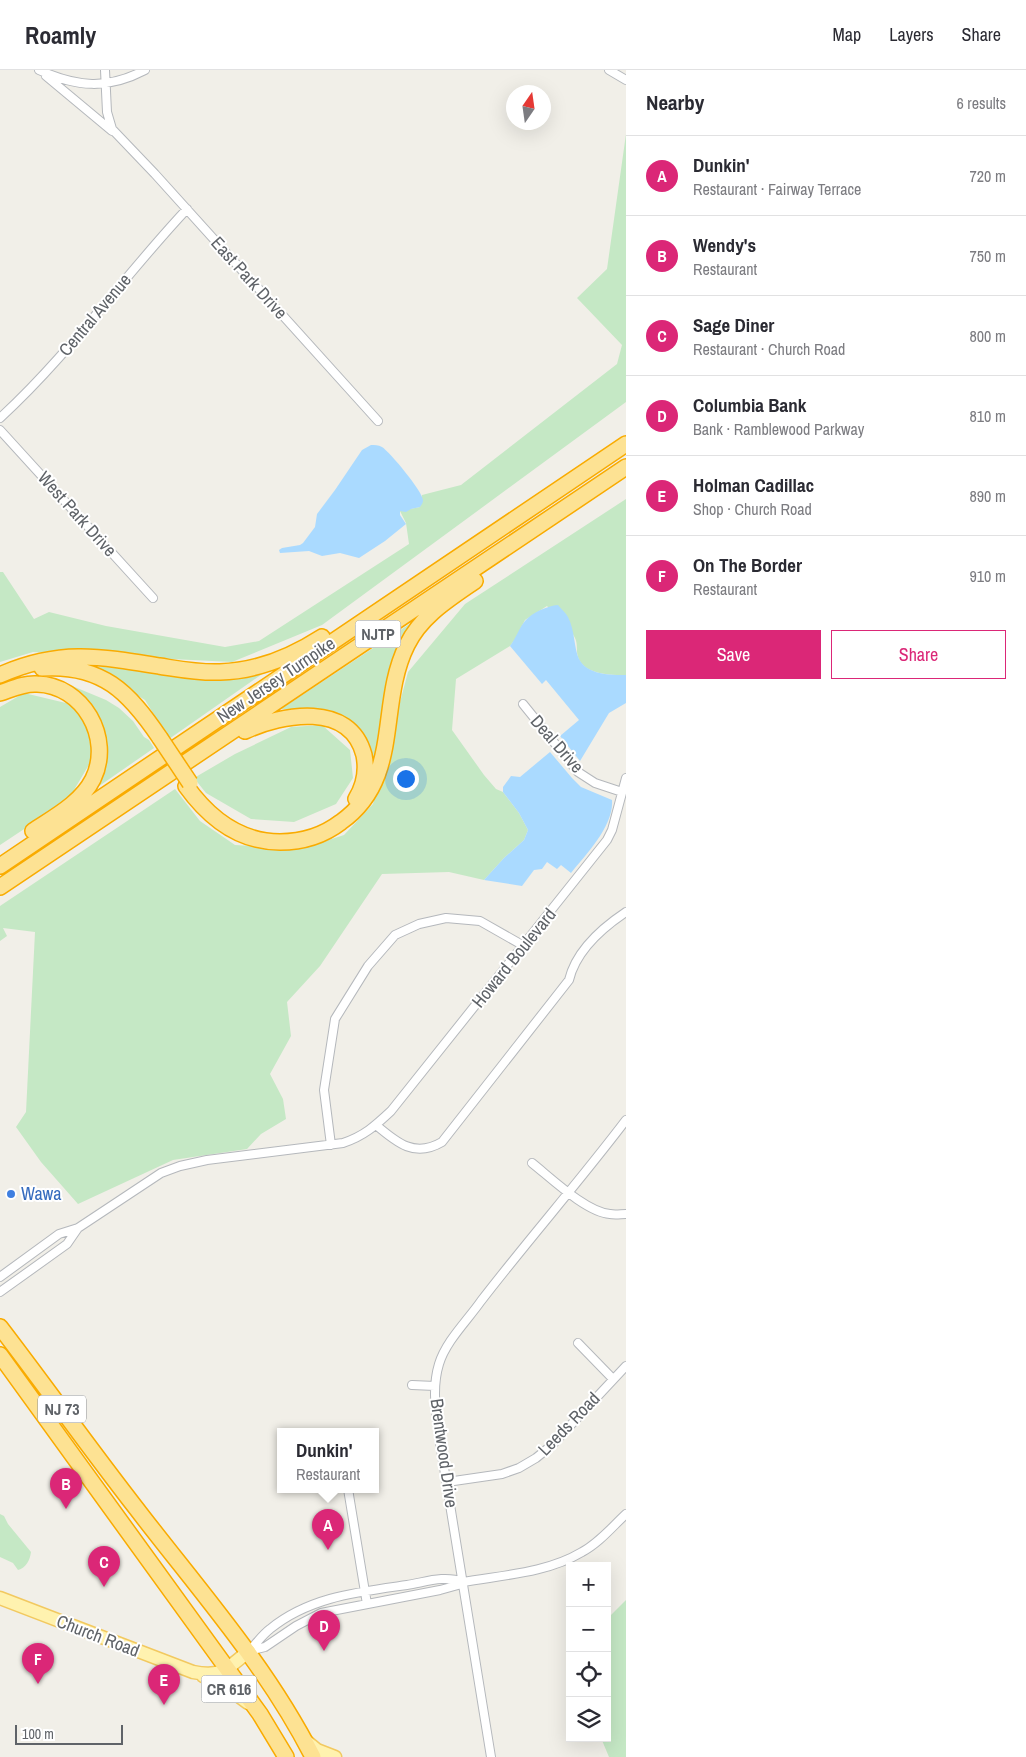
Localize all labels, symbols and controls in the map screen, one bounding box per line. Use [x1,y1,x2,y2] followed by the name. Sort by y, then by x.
[25,19,96,51] text: Roamly
[833,22,861,47] text: Map
[889,22,934,47] text: Layers
[962,22,1001,47] text: Share
[506,85,551,130] north arrow
[646,88,704,117] text: Nearby
[956,92,1006,114] text: 6 results
[693,152,750,178] text: Dunkin'
[657,165,667,187] text: A
[970,165,1006,187] text: 720 m
[693,178,861,200] text: Restaurant · Fairway Terrace
[206,231,293,324] street label: East Park Drive
[693,232,756,258] text: Wendy's
[657,245,667,267] text: B
[970,245,1006,267] text: 750 m
[693,258,757,280] text: Restaurant
[53,268,137,361] street label: Central Avenue
[693,312,774,338] text: Sage Diner
[657,325,667,347] text: C
[970,325,1006,347] text: 800 m
[693,338,845,360] text: Restaurant · Church Road
[693,392,806,418] text: Columbia Bank
[657,405,667,427] text: D
[970,405,1006,427] text: 810 m
[693,418,864,440] text: Bank · Ramblewood Parkway
[32,465,123,562] street label: West Park Drive
[693,472,814,498] text: Holman Cadillac
[658,485,666,507] text: E
[970,485,1006,507] text: 890 m
[693,498,812,520] text: Shop · Church Road
[693,552,802,578] text: On The Border
[658,565,666,587] text: F
[970,565,1006,587] text: 910 m
[693,578,757,600] text: Restaurant
[356,620,400,648] road number: NJTP
[646,630,821,679] button: Save
[831,630,1006,679] button: Share
[212,631,340,729] street label: New Jersey Turnpike
[525,709,590,778] street label: Deal Drive
[393,766,419,792] your location
[466,903,562,1013] street label: Howard Boulevard
[21,1181,61,1206] place label: Wawa
[5,1188,17,1200] marker: Wawa
[532,1386,605,1461] street label: Leeds Road
[38,1396,86,1422] road number: NJ 73
[424,1397,465,1509] street label: Brentwood Drive
[277,1428,379,1493] popup
[296,1437,352,1463] text: Dunkin'
[296,1463,360,1485] text: Restaurant
[50,1468,82,1509] pin: B
[312,1509,344,1550] pin: A
[88,1546,120,1587] pin: C
[566,1562,611,1742] map controls
[566,1562,611,1607] button: +
[566,1607,611,1652] button: −
[53,1608,143,1663] street label: Church Road
[308,1610,340,1651] pin: D
[22,1643,54,1684] pin: F
[566,1652,611,1697] button: locate
[148,1664,180,1705] pin: E
[202,1676,256,1702] road number: CR 616
[566,1697,611,1742] button: layers
[15,1722,122,1745] scale bar
[22,1725,54,1743] text: 100 m

